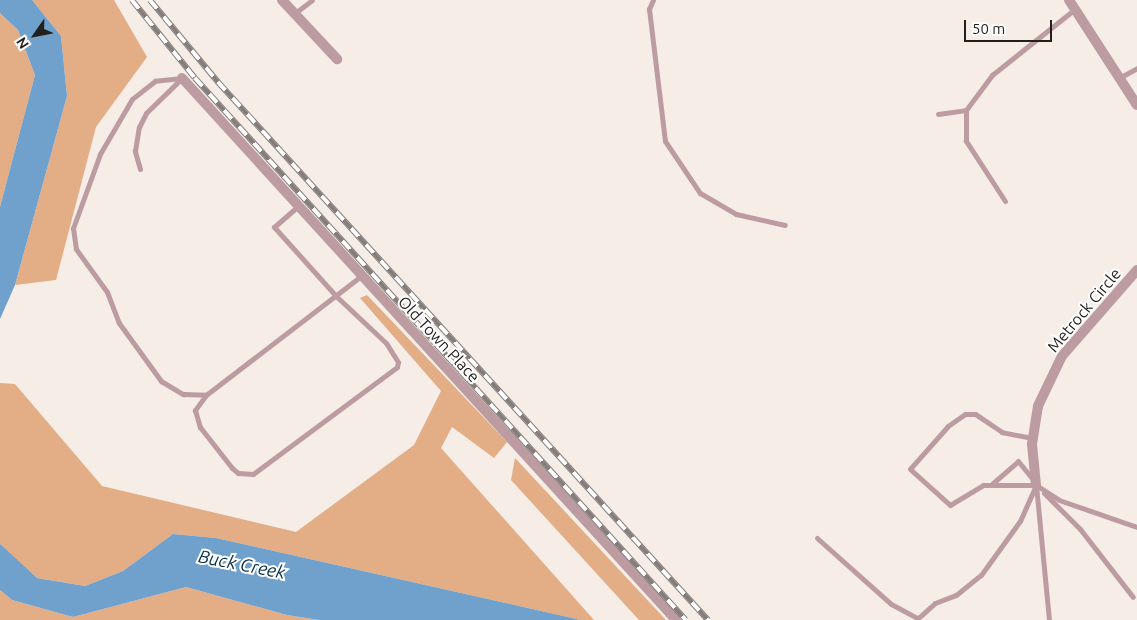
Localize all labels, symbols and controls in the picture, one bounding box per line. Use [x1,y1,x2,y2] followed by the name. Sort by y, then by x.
[10,10,60,60] north arrow
[967,10,1054,42] scale bar
[972,20,1005,37] text: 50 m
[13,34,32,52] text: N
[1043,264,1125,356] street label: Metrock Circle
[394,292,484,386] street label: Old Town Place
[197,545,287,583] water label: Buck Creek

